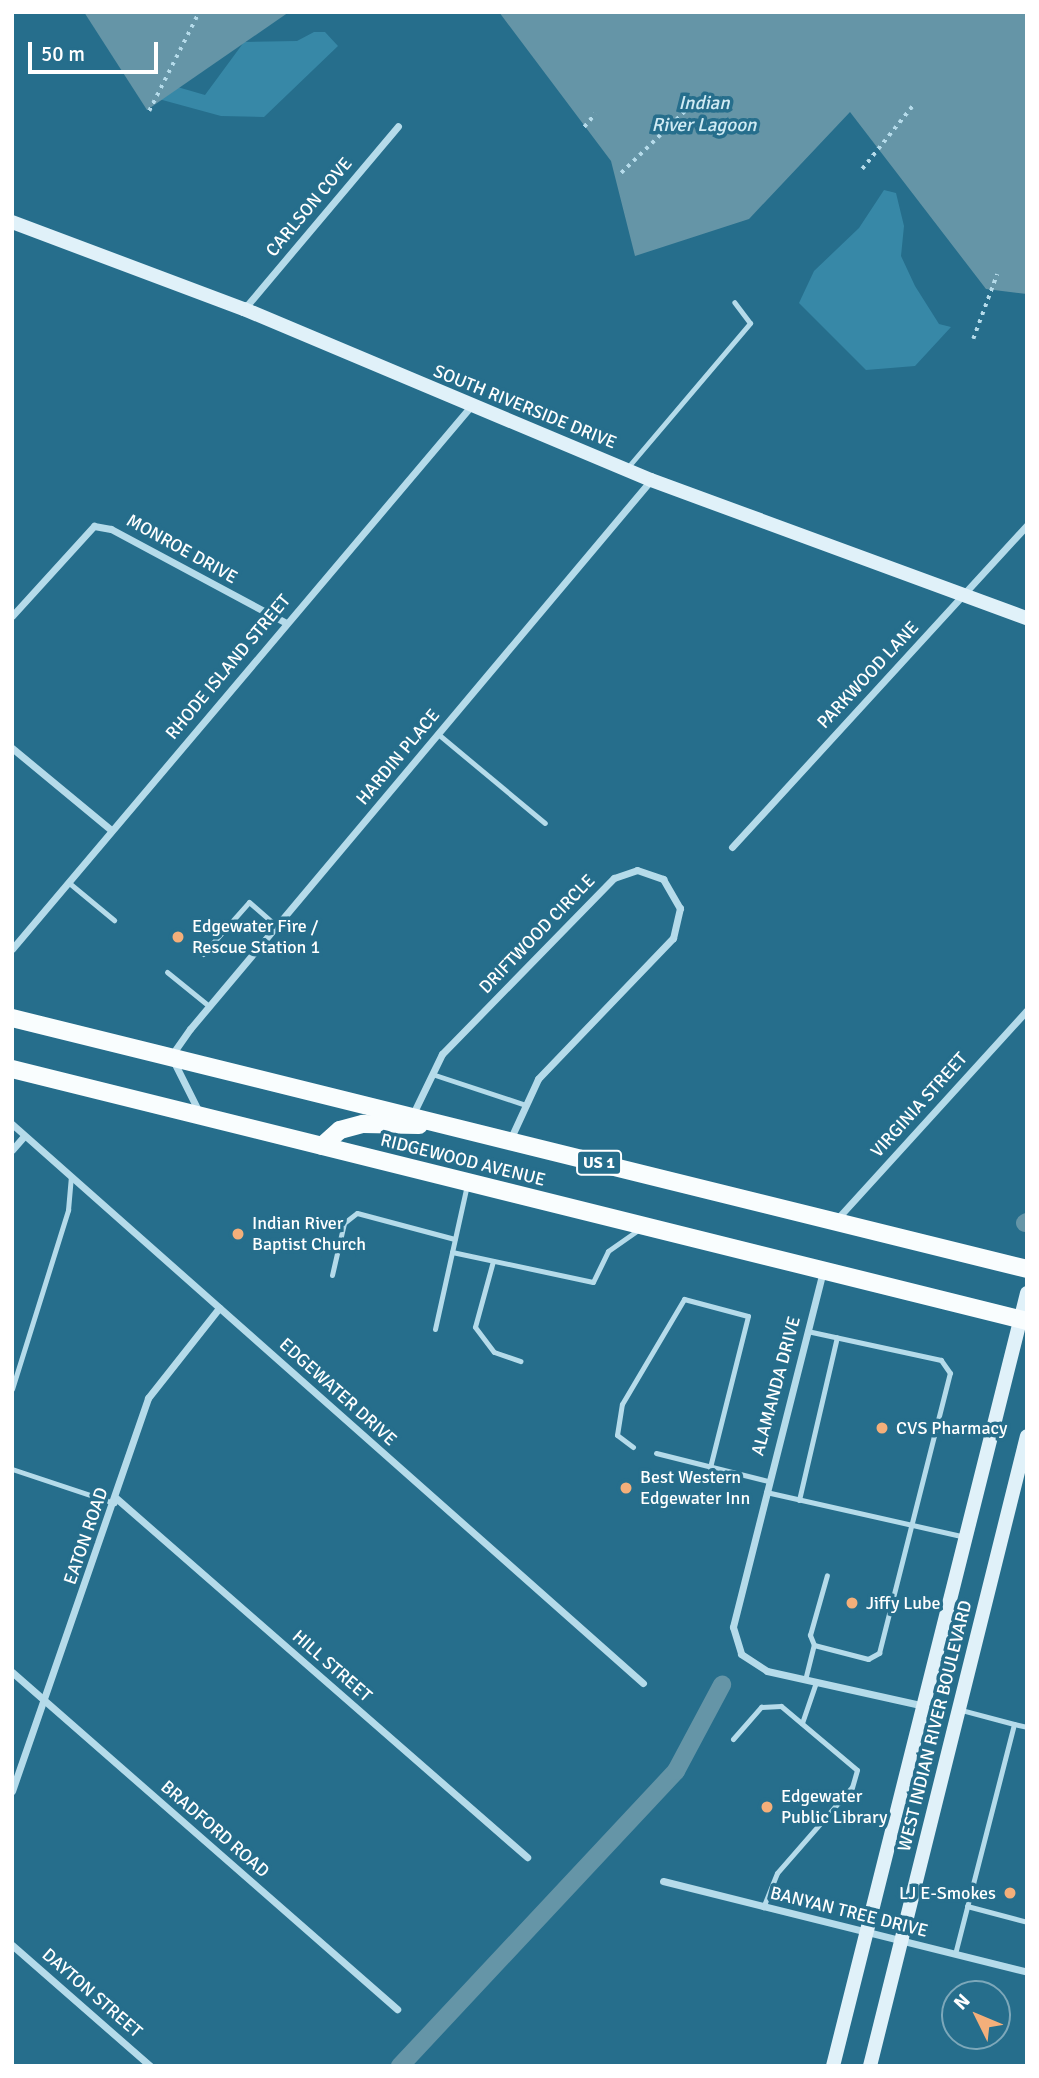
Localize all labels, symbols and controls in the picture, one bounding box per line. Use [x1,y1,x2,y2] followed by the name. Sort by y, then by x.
[32,28,161,72] scale bar
[41,41,85,67] text: 50 m
[652,93,756,137] water label: Indian River Lagoon
[261,153,357,261] street label: CARLSON COVE
[430,360,620,454] street label: SOUTH RIVERSIDE DRIVE
[123,510,241,588] street label: MONROE DRIVE
[161,590,295,744] street label: RHODE ISLAND STREET
[813,617,923,733] street label: PARKWOOD LANE
[352,705,444,809] street label: HARDIN PLACE
[475,870,599,998] street label: DRIFTWOOD CIRCLE
[192,916,320,958] place label: Edgewater Fire / Rescue Station 1
[170,929,186,945] marker: Edgewater Fire / Rescue Station 1
[866,1048,972,1162] street label: VIRGINIA STREET
[378,1129,548,1191] street label: RIDGEWOOD AVENUE
[574,1150,624,1176] road number: US 1
[252,1213,366,1256] place label: Indian River Baptist Church
[230,1226,246,1242] marker: Indian River Baptist Church
[747,1314,805,1458] street label: ALAMANDA DRIVE
[275,1334,401,1450] street label: EDGEWATER DRIVE
[896,1417,1007,1439] place label: CVS Pharmacy
[874,1420,890,1436] marker: CVS Pharmacy
[640,1467,750,1510] place label: Best Western Edgewater Inn
[618,1480,634,1496] marker: Best Western Edgewater Inn
[59,1485,113,1587] street label: EATON ROAD
[866,1592,941,1614] place label: Jiffy Lube
[844,1595,860,1611] marker: Jiffy Lube
[893,1598,977,1854] street label: WEST INDIAN RIVER BOULEVARD
[288,1626,376,1706] street label: HILL STREET
[156,1776,274,1882] street label: BRADFORD ROAD
[781,1786,887,1828] place label: Edgewater Public Library
[759,1799,775,1815] marker: Edgewater Public Library
[768,1882,930,1942] street label: BANYAN TREE DRIVE
[899,1882,996,1904] place label: LJ E-Smokes
[1002,1885,1018,1901] marker: LJ E-Smokes
[38,1944,146,2042] street label: DAYTON STREET
[941,1980,1011,2050] north arrow
[949,1989,975,2015] text: N

